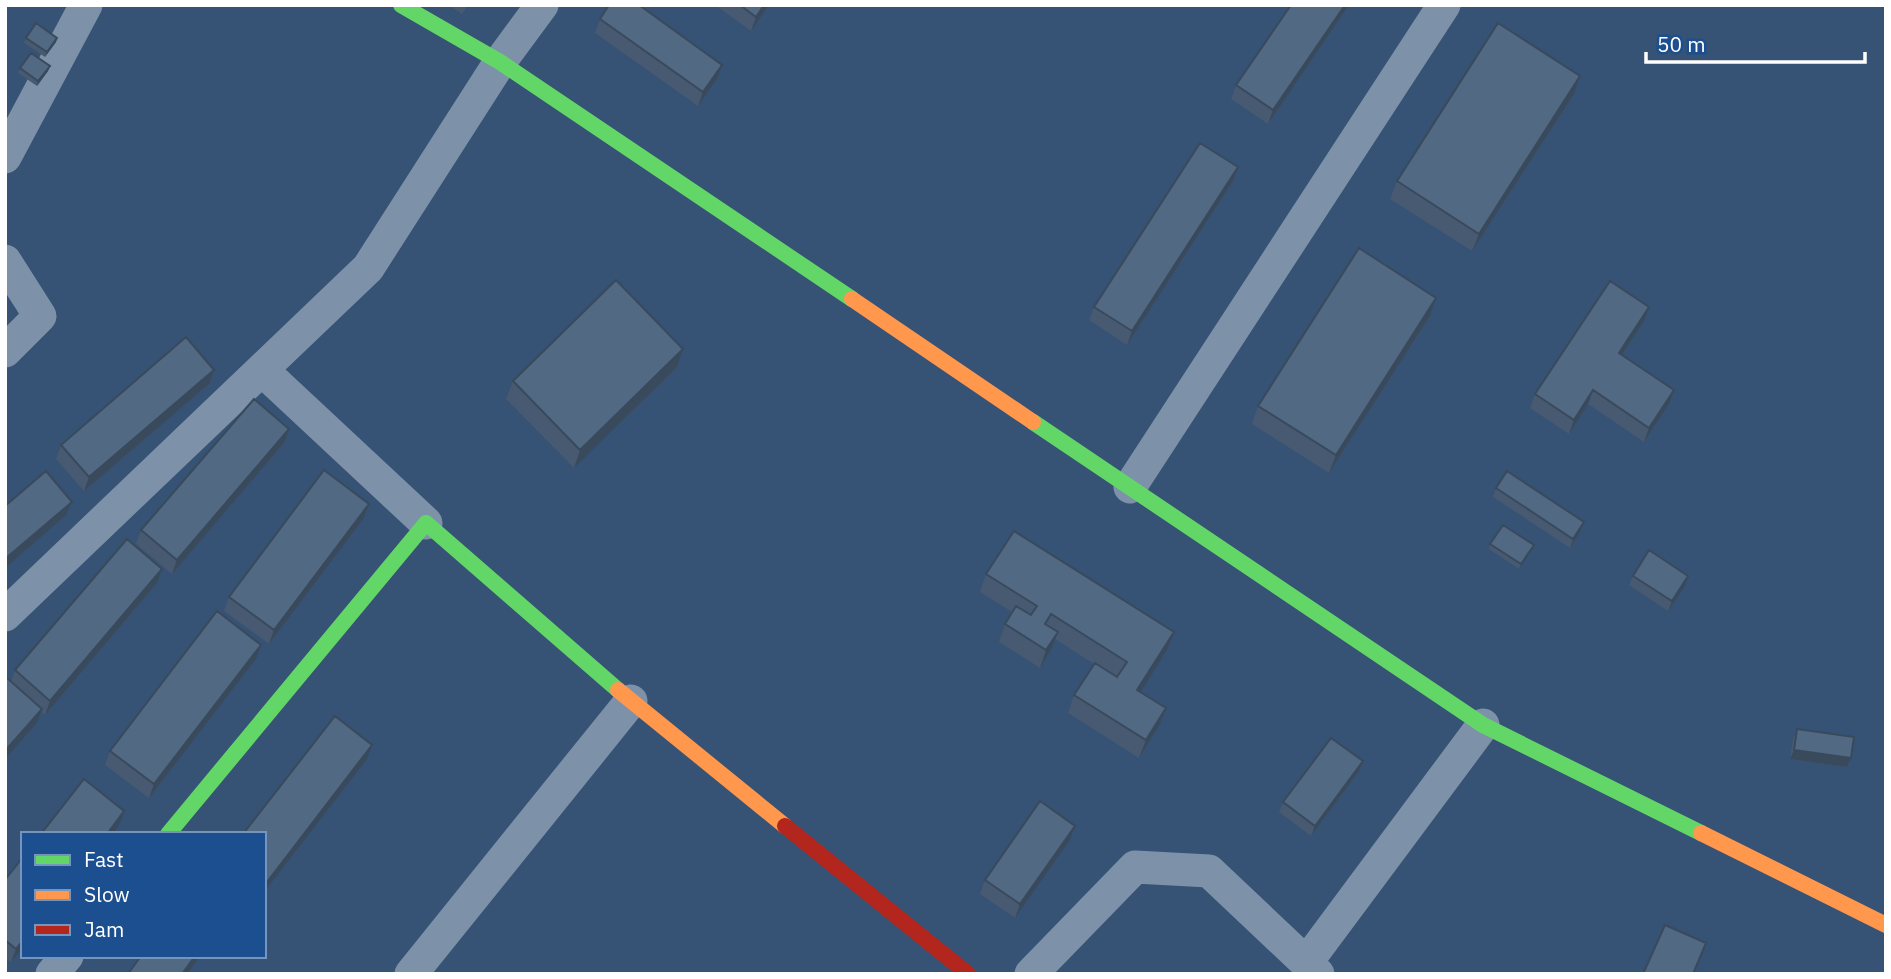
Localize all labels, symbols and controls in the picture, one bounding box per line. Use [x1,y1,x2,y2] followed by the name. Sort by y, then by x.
[1646,21,1865,65] scale bar
[1657,30,1706,58] text: 50 m
[21,832,266,958] legend
[84,845,124,873] text: Fast
[84,880,130,908] text: Slow
[84,915,124,943] text: Jam

